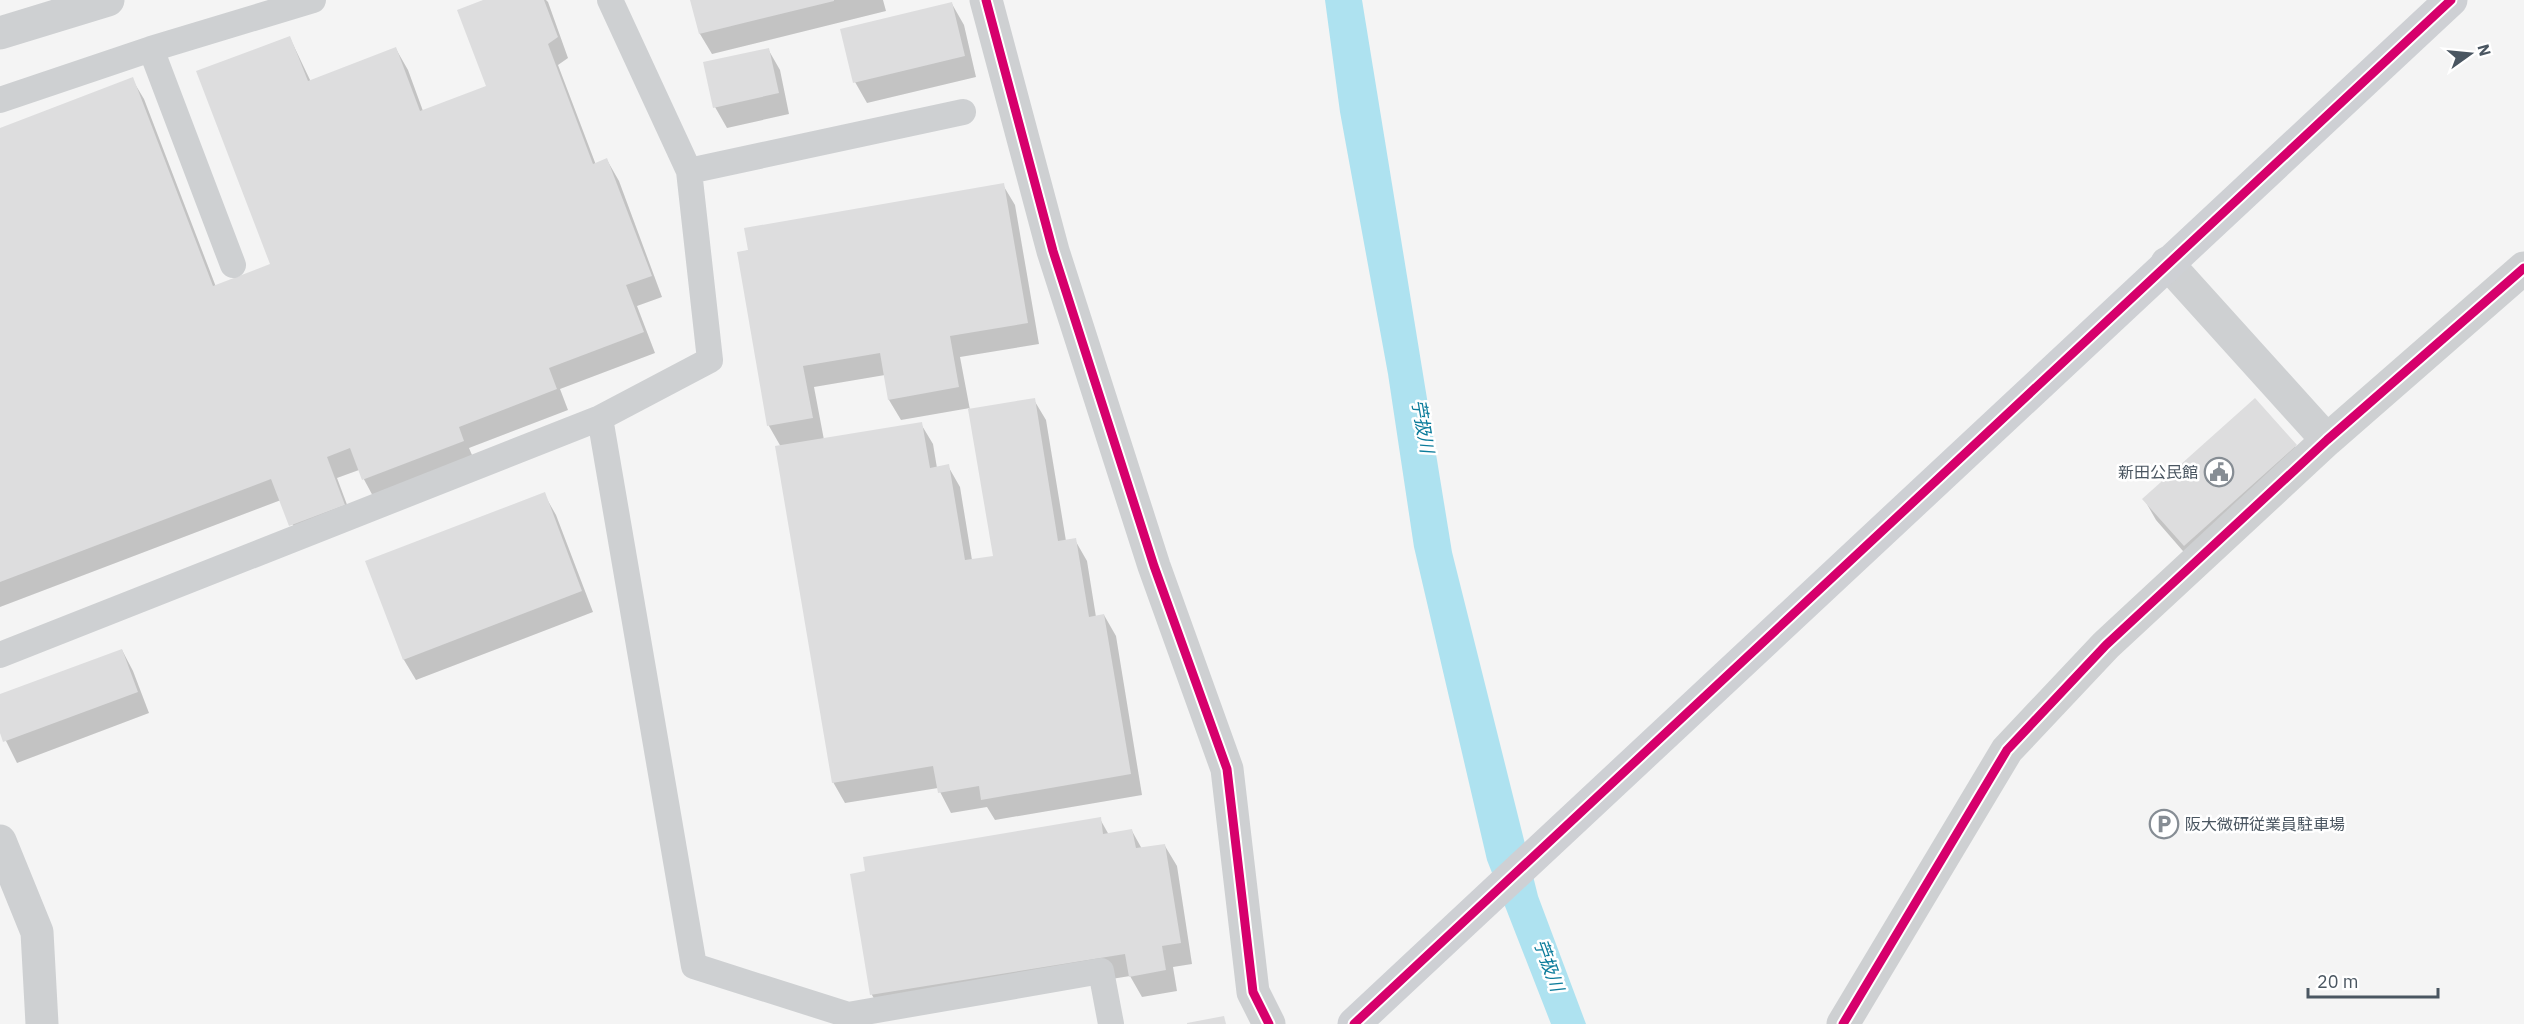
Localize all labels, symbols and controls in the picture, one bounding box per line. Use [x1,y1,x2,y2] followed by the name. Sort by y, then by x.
[2440,24,2500,84] north arrow
[2473,42,2496,58] text: N
[1407,397,1439,457] water label: 苧扱川
[2203,456,2235,488] public building icon: 新田公民館
[2118,462,2198,482] place label: 新田公民館
[2148,808,2180,840] parking icon: 阪大微研従業員駐車場
[2185,814,2345,834] place label: 阪大微研従業員駐車場
[1529,936,1570,996] water label: 苧扱川
[2308,961,2438,999] scale bar
[2317,970,2359,993] text: 20 m

